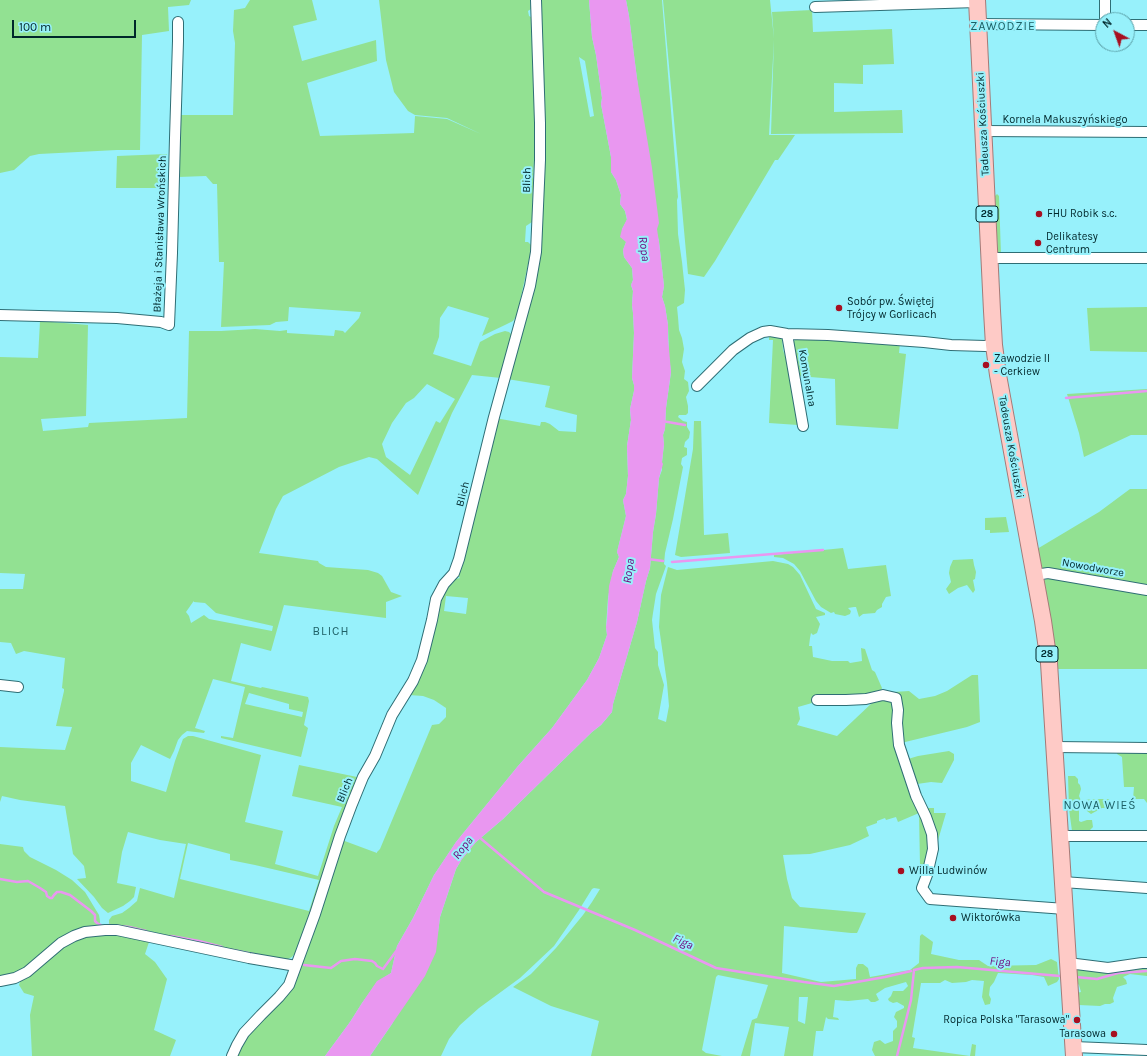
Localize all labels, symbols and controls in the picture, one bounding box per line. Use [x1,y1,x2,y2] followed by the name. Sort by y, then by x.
[14,12,138,38] scale bar
[1095,12,1135,52] north arrow
[1100,16,1115,31] text: N
[19,20,51,34] text: 100 m
[970,20,1036,34] district label: ZAWODZIE
[974,72,992,176] street label: Tadeusza Kościuszki
[1003,113,1127,127] street label: Kornela Makuszyńskiego
[151,155,169,313] street label: Błażeja i Stanisława Wrońskich
[520,167,534,193] street label: Blich
[976,206,998,222] road number: 28
[1047,207,1117,221] place label: FHU Robik s.c.
[1034,209,1044,219] marker: FHU Robik s.c.
[1046,230,1098,256] place label: Delikatesy Centrum
[635,236,653,262] water label: Ropa
[1033,238,1043,248] marker: Delikatesy Centrum
[847,295,937,321] place label: Sobór pw. Świętej Trójcy w Gorlicach
[834,303,844,313] marker: Sobór pw. Świętej Trójcy w Gorlicach
[795,348,819,408] street label: Komunalna
[994,352,1050,378] place label: Zawodzie II - Cerkiew
[981,360,991,370] marker: Zawodzie II - Cerkiew
[995,395,1027,499] street label: Tadeusza Kościuszki
[453,480,473,508] street label: Blich
[1061,556,1125,580] street label: Nowodworze
[620,558,638,584] water label: Ropa
[313,625,349,639] district label: BLICH
[1036,646,1058,662] road number: 28
[334,776,356,804] street label: Blich
[1063,799,1137,813] district label: NOWA WIEŚ
[450,834,476,862] water label: Ropa
[909,864,987,878] place label: Willa Ludwinów
[896,866,906,876] marker: Willa Ludwinów
[961,911,1021,925] place label: Wiktorówka
[948,913,958,923] marker: Wiktorówka
[670,931,696,953] water label: Figa
[989,954,1011,970] water label: Figa
[943,1013,1069,1027] place label: Ropica Polska "Tarasowa"
[1072,1015,1082,1025] marker: Ropica Polska "Tarasowa"
[1060,1027,1106,1041] place label: Tarasowa
[1109,1029,1119,1039] marker: Tarasowa

